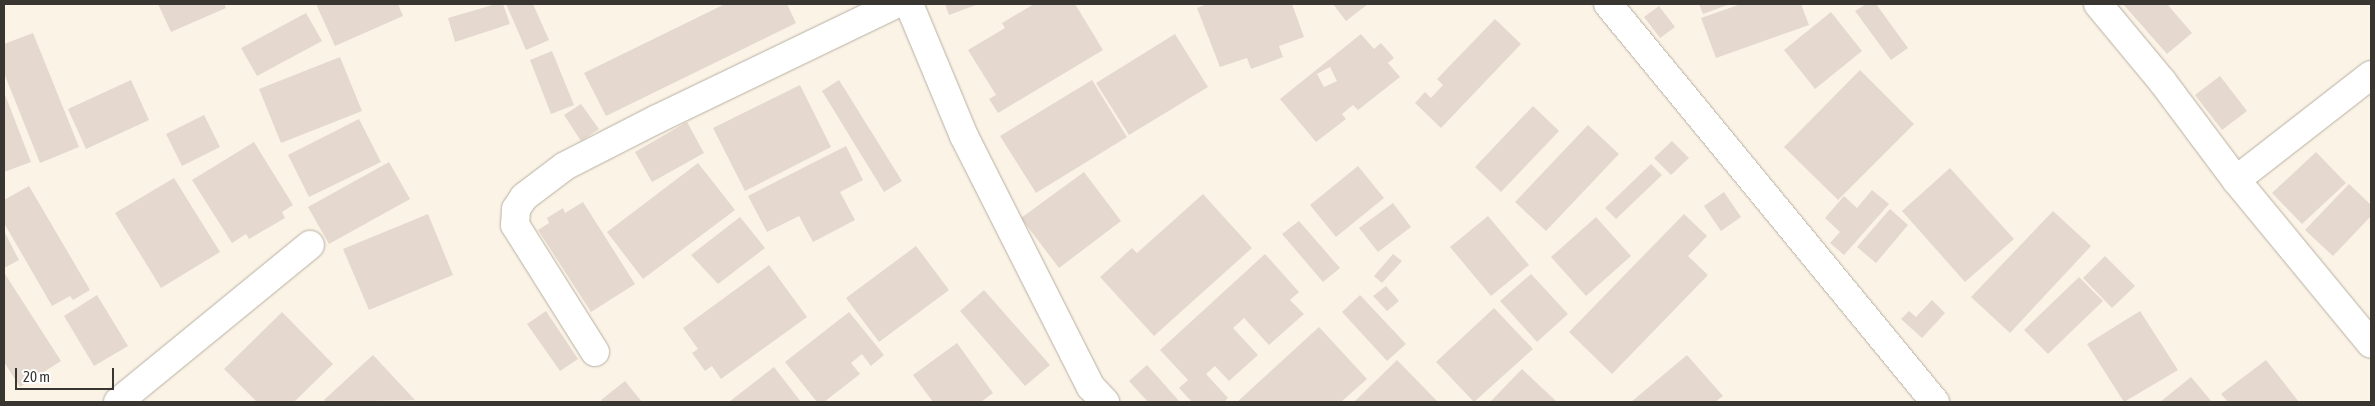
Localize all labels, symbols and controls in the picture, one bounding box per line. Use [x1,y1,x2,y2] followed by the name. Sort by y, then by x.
[18,358,116,390] scale bar
[23,368,50,385] text: 20 m

